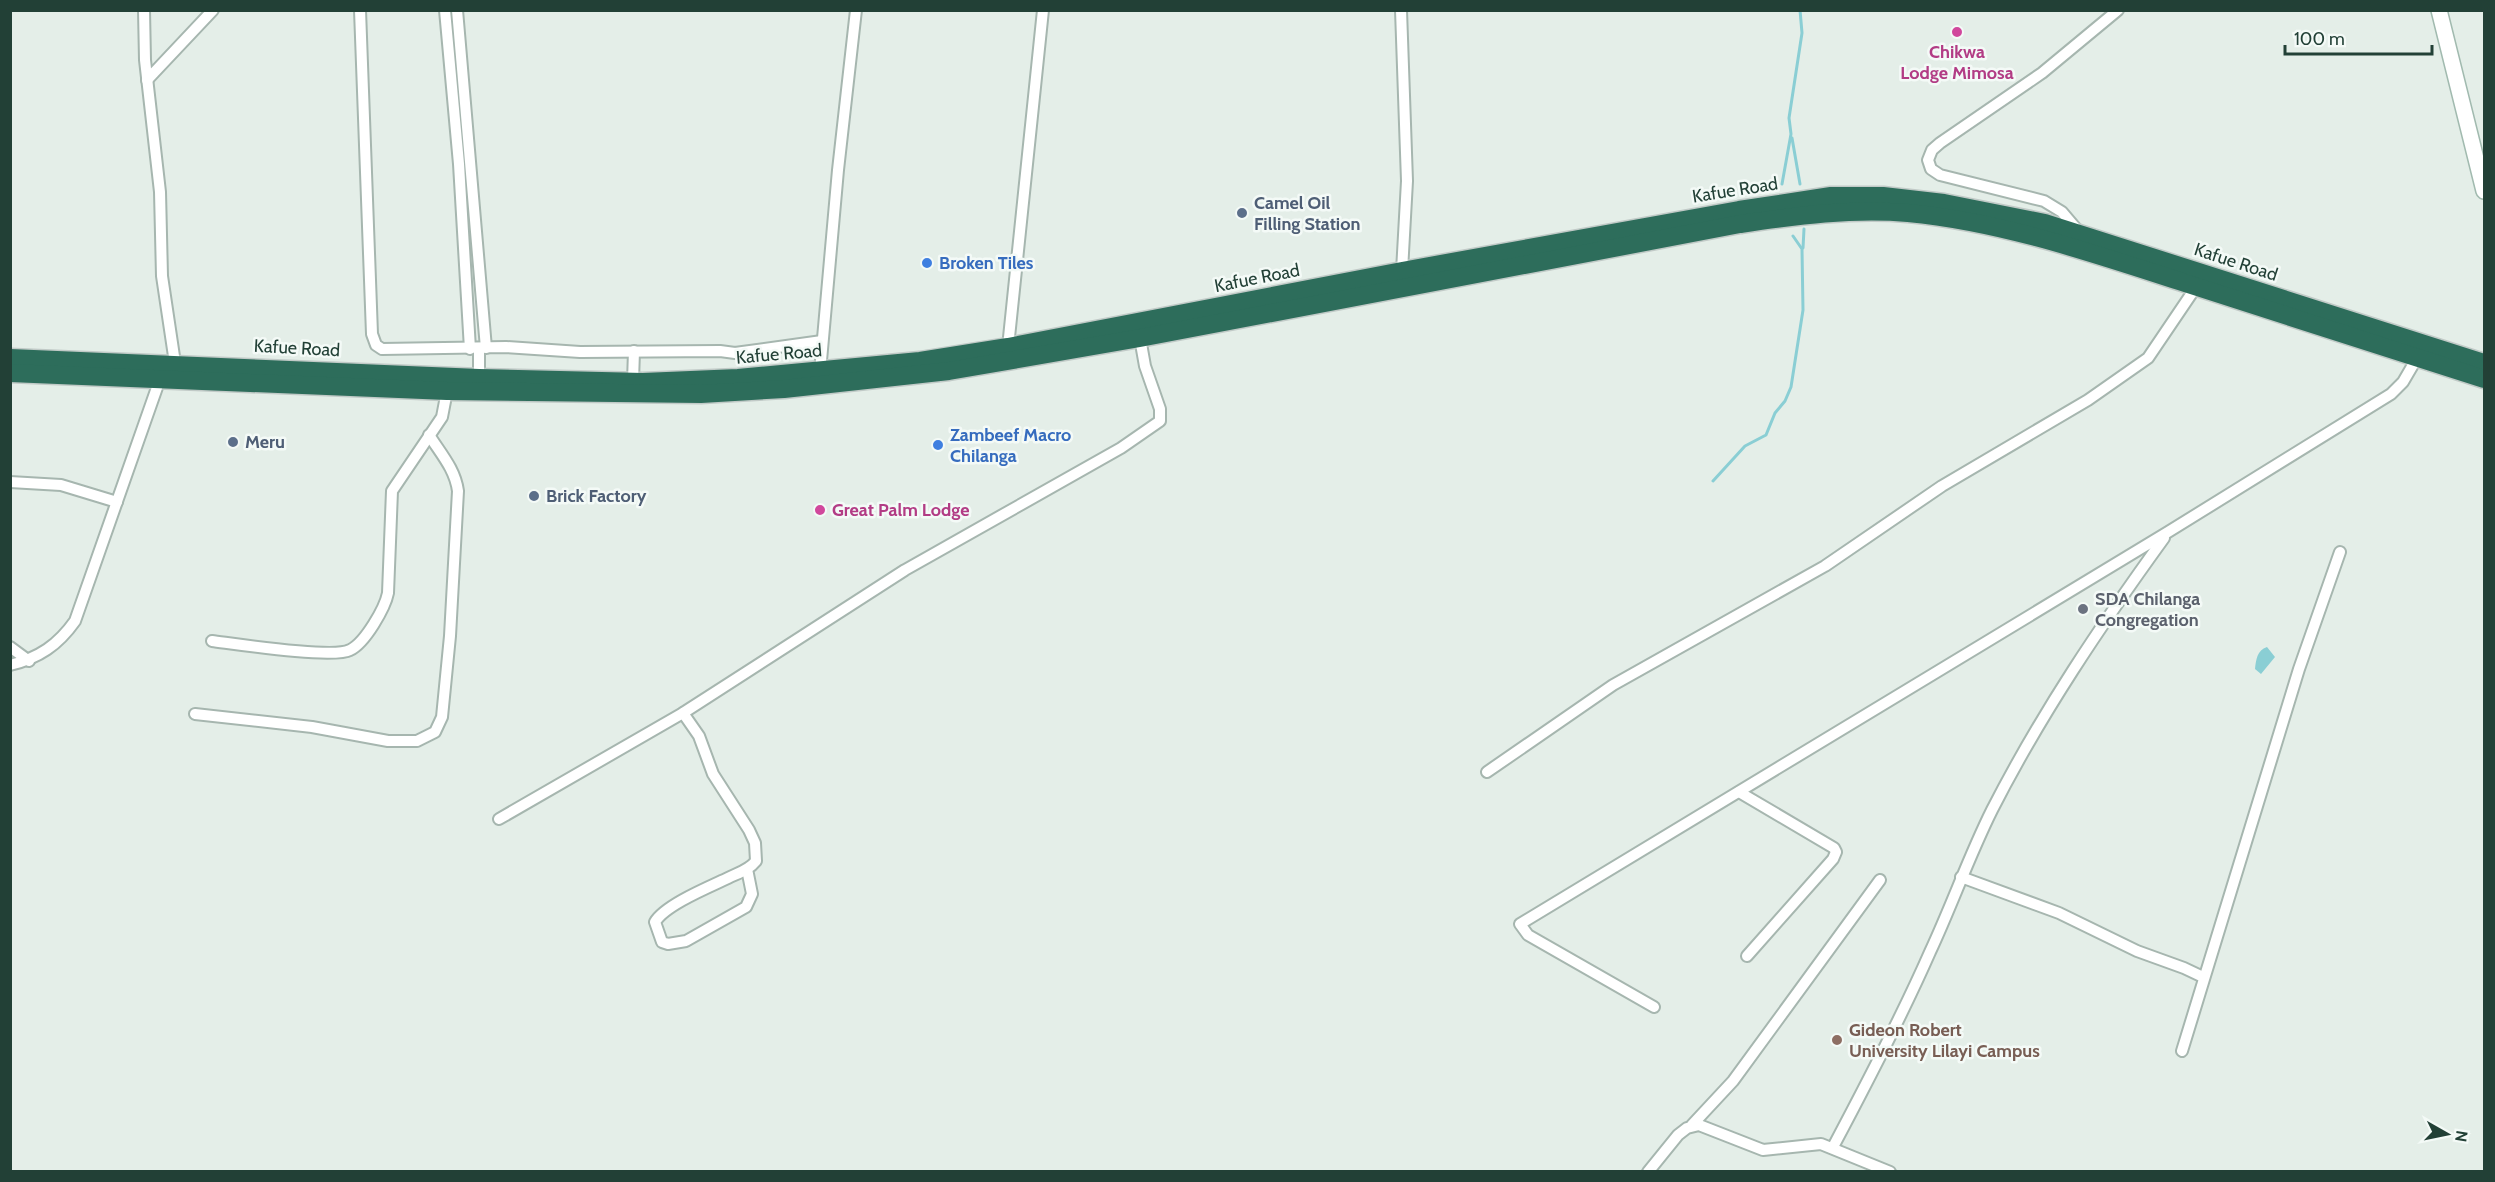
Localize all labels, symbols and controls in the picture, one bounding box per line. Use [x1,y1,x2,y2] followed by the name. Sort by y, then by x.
[2285,18,2432,56] scale bar
[1950,25,1964,39] marker: Chikwa Lodge Mimosa
[2294,28,2345,50] text: 100 m
[1900,41,2014,84] place label: Chikwa Lodge Mimosa
[1691,172,1779,208] street label: Kafue Road
[1254,192,1360,235] place label: Camel Oil Filling Station
[1235,206,1249,220] marker: Camel Oil Filling Station
[2191,238,2281,286] street label: Kafue Road
[939,252,1034,274] place label: Broken Tiles
[920,256,934,270] marker: Broken Tiles
[1212,259,1302,297] street label: Kafue Road
[253,335,341,361] street label: Kafue Road
[735,339,823,369] street label: Kafue Road
[950,424,1071,467] place label: Zambeef Macro Chilanga
[245,431,285,453] place label: Meru
[226,435,240,449] marker: Meru
[931,438,945,452] marker: Zambeef Macro Chilanga
[546,485,647,507] place label: Brick Factory
[527,489,541,503] marker: Brick Factory
[832,499,969,521] place label: Great Palm Lodge
[813,503,827,517] marker: Great Palm Lodge
[2095,588,2200,631] place label: SDA Chilanga Congregation
[2076,602,2090,616] marker: SDA Chilanga Congregation
[1849,1019,2040,1062] place label: Gideon Robert University Lilayi Campus
[1830,1033,1844,1047] marker: Gideon Robert University Lilayi Campus
[2417,1104,2477,1164] north arrow
[2451,1129,2472,1143] text: N

